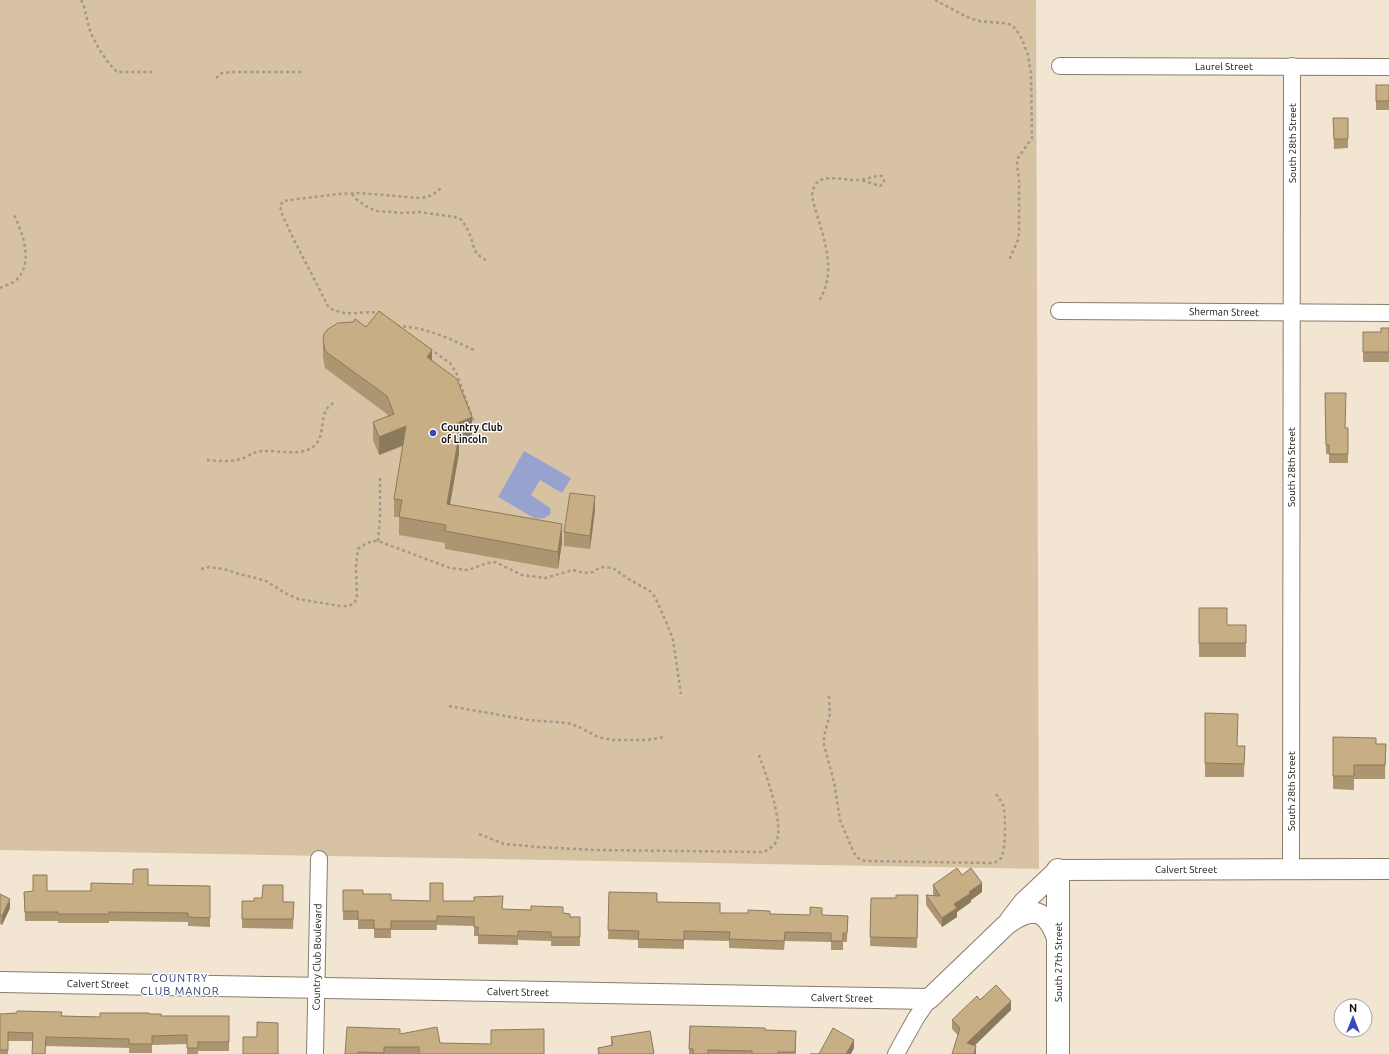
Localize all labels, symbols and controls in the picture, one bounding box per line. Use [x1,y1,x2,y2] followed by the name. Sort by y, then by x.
[1195,61,1253,72] street label: Laurel Street
[1287,103,1298,183] street label: South 28th Street
[1189,306,1259,318] street label: Sherman Street
[441,422,503,445] place label: Country Club of Lincoln
[1286,427,1297,507] street label: South 28th Street
[428,428,438,438] marker: Country Club of Lincoln
[1286,751,1297,831] street label: South 28th Street
[1155,864,1217,875] street label: Calvert Street
[311,903,323,1010] street label: Country Club Boulevard
[1053,922,1064,1002] street label: South 27th Street
[140,972,220,997] district label: COUNTRY CLUB MANOR
[67,978,129,990] street label: Calvert Street
[487,986,549,998] street label: Calvert Street
[811,992,873,1004] street label: Calvert Street
[1333,998,1373,1038] north arrow
[1349,1002,1357,1014] text: N

